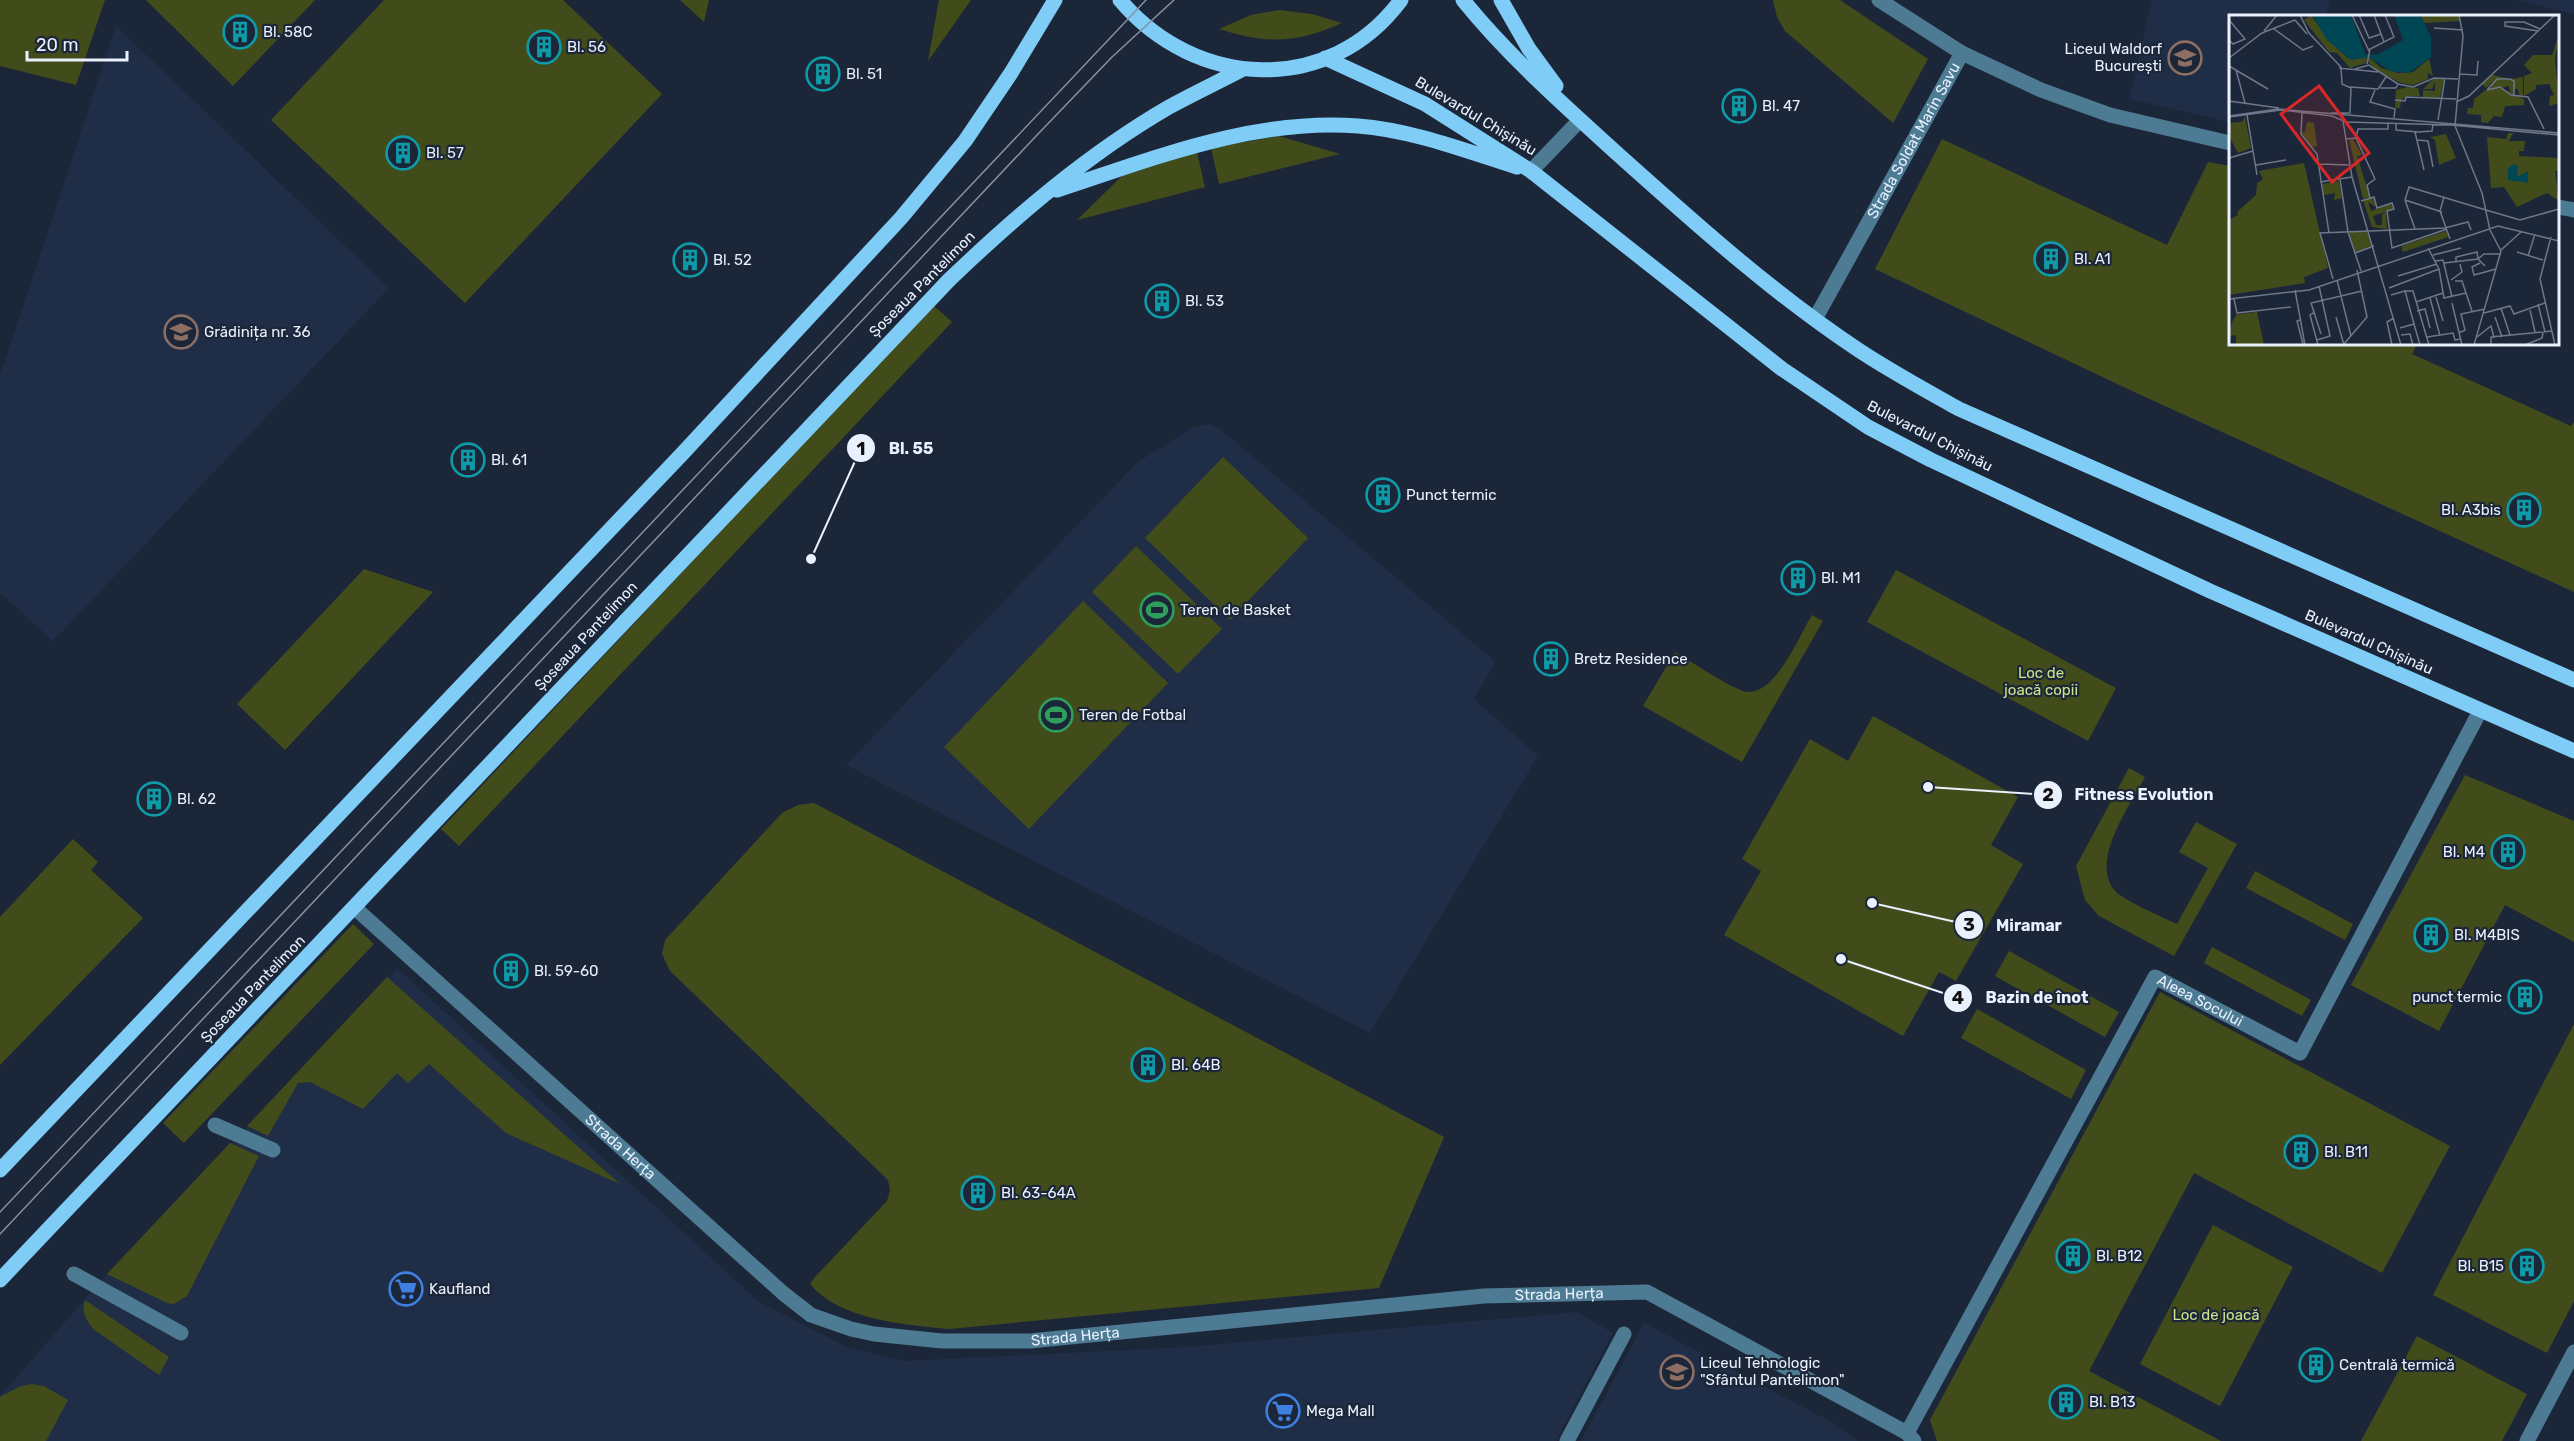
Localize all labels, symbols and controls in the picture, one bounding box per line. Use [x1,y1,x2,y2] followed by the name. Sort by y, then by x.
[222,14,258,50] building icon: Bl. 58C
[2229,15,2559,345] inset map
[263,23,313,41] place label: Bl. 58C
[27,24,128,62] scale bar
[526,29,562,65] building icon: Bl. 56
[36,34,78,56] text: 20 m
[567,38,606,56] place label: Bl. 56
[2065,40,2162,75] place label: Liceul Waldorf București
[2167,40,2203,76] school or university icon: Liceul Waldorf București
[805,56,841,92] building icon: Bl. 51
[1863,59,1964,222] street label: Strada Soldat Marin Savu
[846,65,882,83] place label: Bl. 51
[1412,73,1540,159] street label: Bulevardul Chișinău
[1721,88,1757,124] building icon: Bl. 47
[1762,97,1800,115] place label: Bl. 47
[385,135,421,171] building icon: Bl. 57
[426,144,464,162] place label: Bl. 57
[865,227,979,341] street label: Șoseaua Pantelimon
[2033,241,2069,277] building icon: Bl. A1
[672,242,708,278] building icon: Bl. 52
[2074,250,2111,268] place label: Bl. A1
[713,251,752,269] place label: Bl. 52
[1144,283,1180,319] building icon: Bl. 53
[1185,292,1224,310] place label: Bl. 53
[163,314,199,350] school or university icon: Grădinița nr. 36
[204,323,311,341] place label: Grădinița nr. 36
[1864,397,1996,475] street label: Bulevardul Chișinău
[846,431,945,465] callout: Bl. 55
[857,438,865,460] text: 1
[889,439,933,458] text: Bl. 55
[450,442,486,478] building icon: Bl. 61
[491,451,527,469] place label: Bl. 61
[1365,477,1401,513] building icon: Punct termic
[1406,486,1496,504] place label: Punct termic
[2506,492,2542,528] building icon: Bl. A3bis
[2441,501,2501,519] place label: Bl. A3bis
[1780,560,1816,596] building icon: Bl. M1
[1821,569,1860,587] place label: Bl. M1
[531,578,641,694] street label: Șoseaua Pantelimon
[1139,592,1175,628] sports icon: Teren de Basket
[1180,601,1291,619] place label: Teren de Basket
[2302,606,2436,678] street label: Bulevardul Chișinău
[1533,641,1569,677] building icon: Bretz Residence
[1574,650,1688,668] place label: Bretz Residence
[2003,664,2078,699] park label: Loc de joacă copii
[1038,697,1074,733] sports icon: Teren de Fotbal
[1079,706,1186,724] place label: Teren de Fotbal
[2033,778,2226,812] callout: Fitness Evolution
[136,781,172,817] building icon: Bl. 62
[2042,784,2054,806] text: 2
[2075,785,2213,804] text: Fitness Evolution
[177,790,216,808] place label: Bl. 62
[2490,834,2526,870] building icon: Bl. M4
[2443,843,2485,861] place label: Bl. M4
[1954,908,2073,942] callout: Miramar
[1963,914,1975,936] text: 3
[1996,916,2063,935] text: Miramar
[2413,917,2449,953] building icon: Bl. M4BIS
[2454,926,2520,944] place label: Bl. M4BIS
[197,931,309,1047] street label: Șoseaua Pantelimon
[493,953,529,989] building icon: Bl. 59-60
[534,962,599,980] place label: Bl. 59-60
[2154,971,2246,1030] street label: Aleea Socului
[2507,979,2543,1015] building icon: punct termic
[1943,981,2100,1015] callout: Bazin de înot
[1952,987,1964,1009] text: 4
[1986,988,2089,1007] text: Bazin de înot
[2412,988,2502,1006] place label: punct termic
[1130,1047,1166,1083] building icon: Bl. 64B
[1171,1056,1221,1074] place label: Bl. 64B
[581,1110,659,1183] street label: Strada Herța
[2283,1134,2319,1170] building icon: Bl. B11
[2324,1143,2368,1161] place label: Bl. B11
[960,1175,996,1211] building icon: Bl. 63-64A
[1001,1184,1076,1202] place label: Bl. 63-64A
[2055,1238,2091,1274] building icon: Bl. B12
[2096,1247,2143,1265] place label: Bl. B12
[2509,1248,2545,1284] building icon: Bl. B15
[2458,1257,2504,1275] place label: Bl. B15
[388,1271,424,1307] supermarket icon: Kaufland
[429,1280,491,1298] place label: Kaufland
[1514,1284,1604,1304] street label: Strada Herța
[2172,1306,2260,1324] park label: Loc de joacă
[1030,1323,1120,1350] street label: Strada Herța
[2298,1347,2334,1383] building icon: Centrală termică
[1659,1354,1695,1390] school or university icon: Liceul Tehnologic "Sfântul Pantelimon"
[1700,1354,1845,1389] place label: Liceul Tehnologic "Sfântul Pantelimon"
[2339,1356,2455,1374] place label: Centrală termică
[2048,1384,2084,1420] building icon: Bl. B13
[1265,1393,1301,1429] supermarket icon: Mega Mall
[2089,1393,2136,1411] place label: Bl. B13
[1306,1402,1375,1420] place label: Mega Mall

